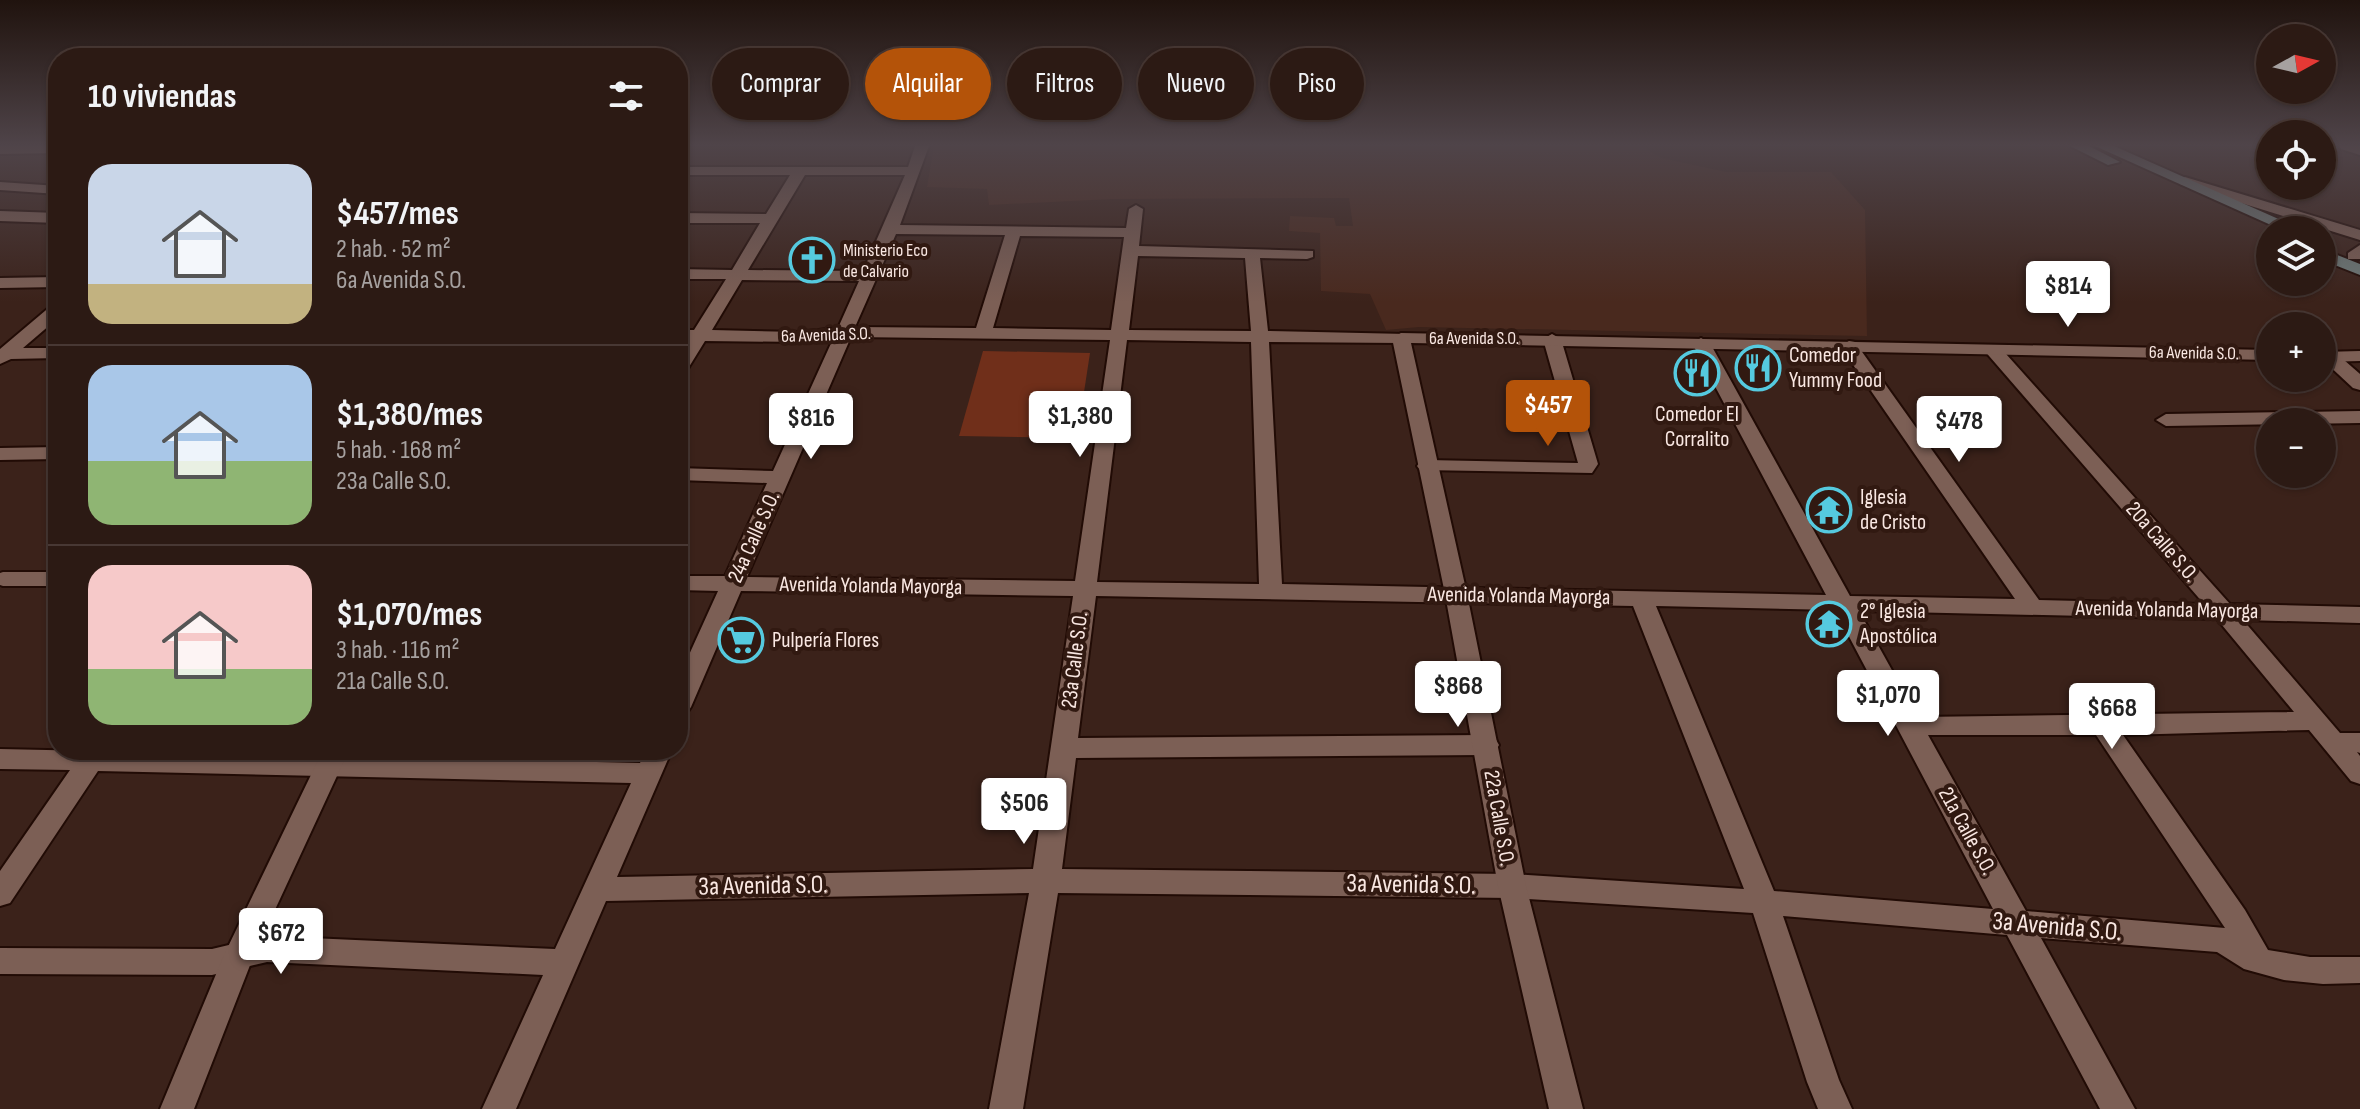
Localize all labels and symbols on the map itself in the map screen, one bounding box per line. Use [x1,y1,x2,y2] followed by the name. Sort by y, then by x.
[2256,24,2336,104] north arrow
[788,236,836,284] church icon: Ministerio Eco de Calvario
[843,240,928,282] place label: Ministerio Eco de Calvario
[2021,261,2115,329] pin: $814
[781,323,871,347] street label: 6a Avenida S.O.
[1429,328,1519,349] street label: 6a Avenida S.O.
[1789,342,1882,394] place label: Comedor Yummy Food
[2149,342,2239,364] street label: 6a Avenida S.O.
[1734,344,1782,392] restaurant icon: Comedor Yummy Food
[1673,349,1721,397] restaurant icon: Comedor El Corralito
[1501,380,1595,448] pin: $457
[1015,391,1145,459] pin: $1,380
[764,393,858,461] pin: $816
[1912,396,2006,464] pin: $478
[1655,401,1739,453] place label: Comedor El Corralito
[1860,484,1926,536] place label: Iglesia de Cristo
[1805,486,1853,534] temple icon: Iglesia de Cristo
[722,487,786,587] street label: 24a Calle S.O.
[2120,496,2204,588] street label: 20a Calle S.O.
[778,571,963,601] street label: Avenida Yolanda Mayorga
[1426,581,1611,611] street label: Avenida Yolanda Mayorga
[2074,595,2259,625] street label: Avenida Yolanda Mayorga
[1859,598,1937,650] place label: 2° Iglesia Apostólica
[1805,600,1853,648] temple icon: 2° Iglesia Apostólica
[1056,610,1094,710] street label: 23a Calle S.O.
[717,616,765,664] supermarket icon: Pulpería Flores
[772,627,879,654] place label: Pulpería Flores
[1411,661,1505,729] pin: $868
[1823,670,1953,738] pin: $1,070
[2065,683,2159,751] pin: $668
[1477,768,1521,868] street label: 22a Calle S.O.
[977,778,1071,846] pin: $506
[1932,783,2002,879] street label: 21a Calle S.O.
[1346,868,1476,902] street label: 3a Avenida S.O.
[698,869,828,903] street label: 3a Avenida S.O.
[1991,906,2123,948] street label: 3a Avenida S.O.
[234,908,328,976] pin: $672

